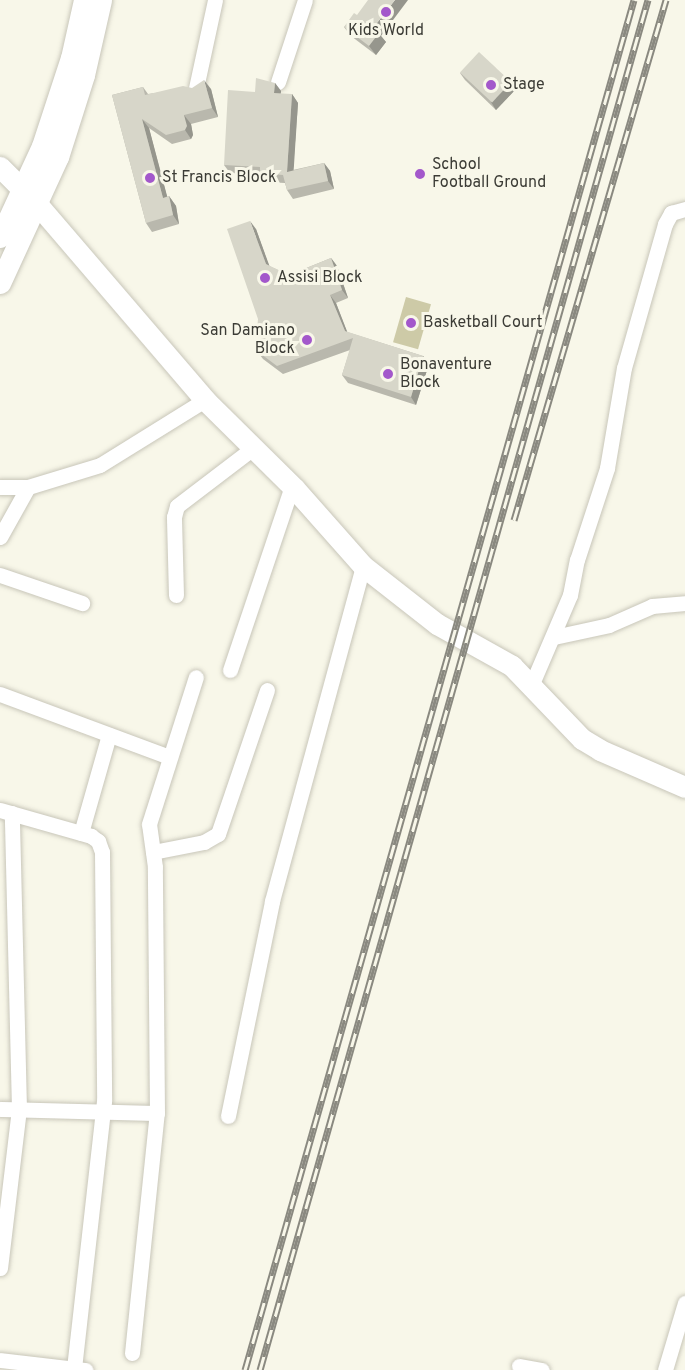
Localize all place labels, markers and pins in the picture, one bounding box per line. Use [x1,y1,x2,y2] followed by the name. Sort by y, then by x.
[379,5,393,19] marker: Kids World
[348,21,424,41] place label: Kids World
[503,75,545,95] place label: Stage
[484,78,498,92] marker: Stage
[432,155,546,193] place label: School Football Ground
[413,167,427,181] marker: School Football Ground
[162,168,276,188] place label: St Francis Block
[143,171,157,185] marker: St Francis Block
[277,268,363,288] place label: Assisi Block
[258,271,272,285] marker: Assisi Block
[423,313,543,333] place label: Basketball Court
[404,316,418,330] marker: Basketball Court
[200,321,295,359] place label: San Damiano Block
[300,333,314,347] marker: San Damiano Block
[400,355,492,393] place label: Bonaventure Block
[381,367,395,381] marker: Bonaventure Block

